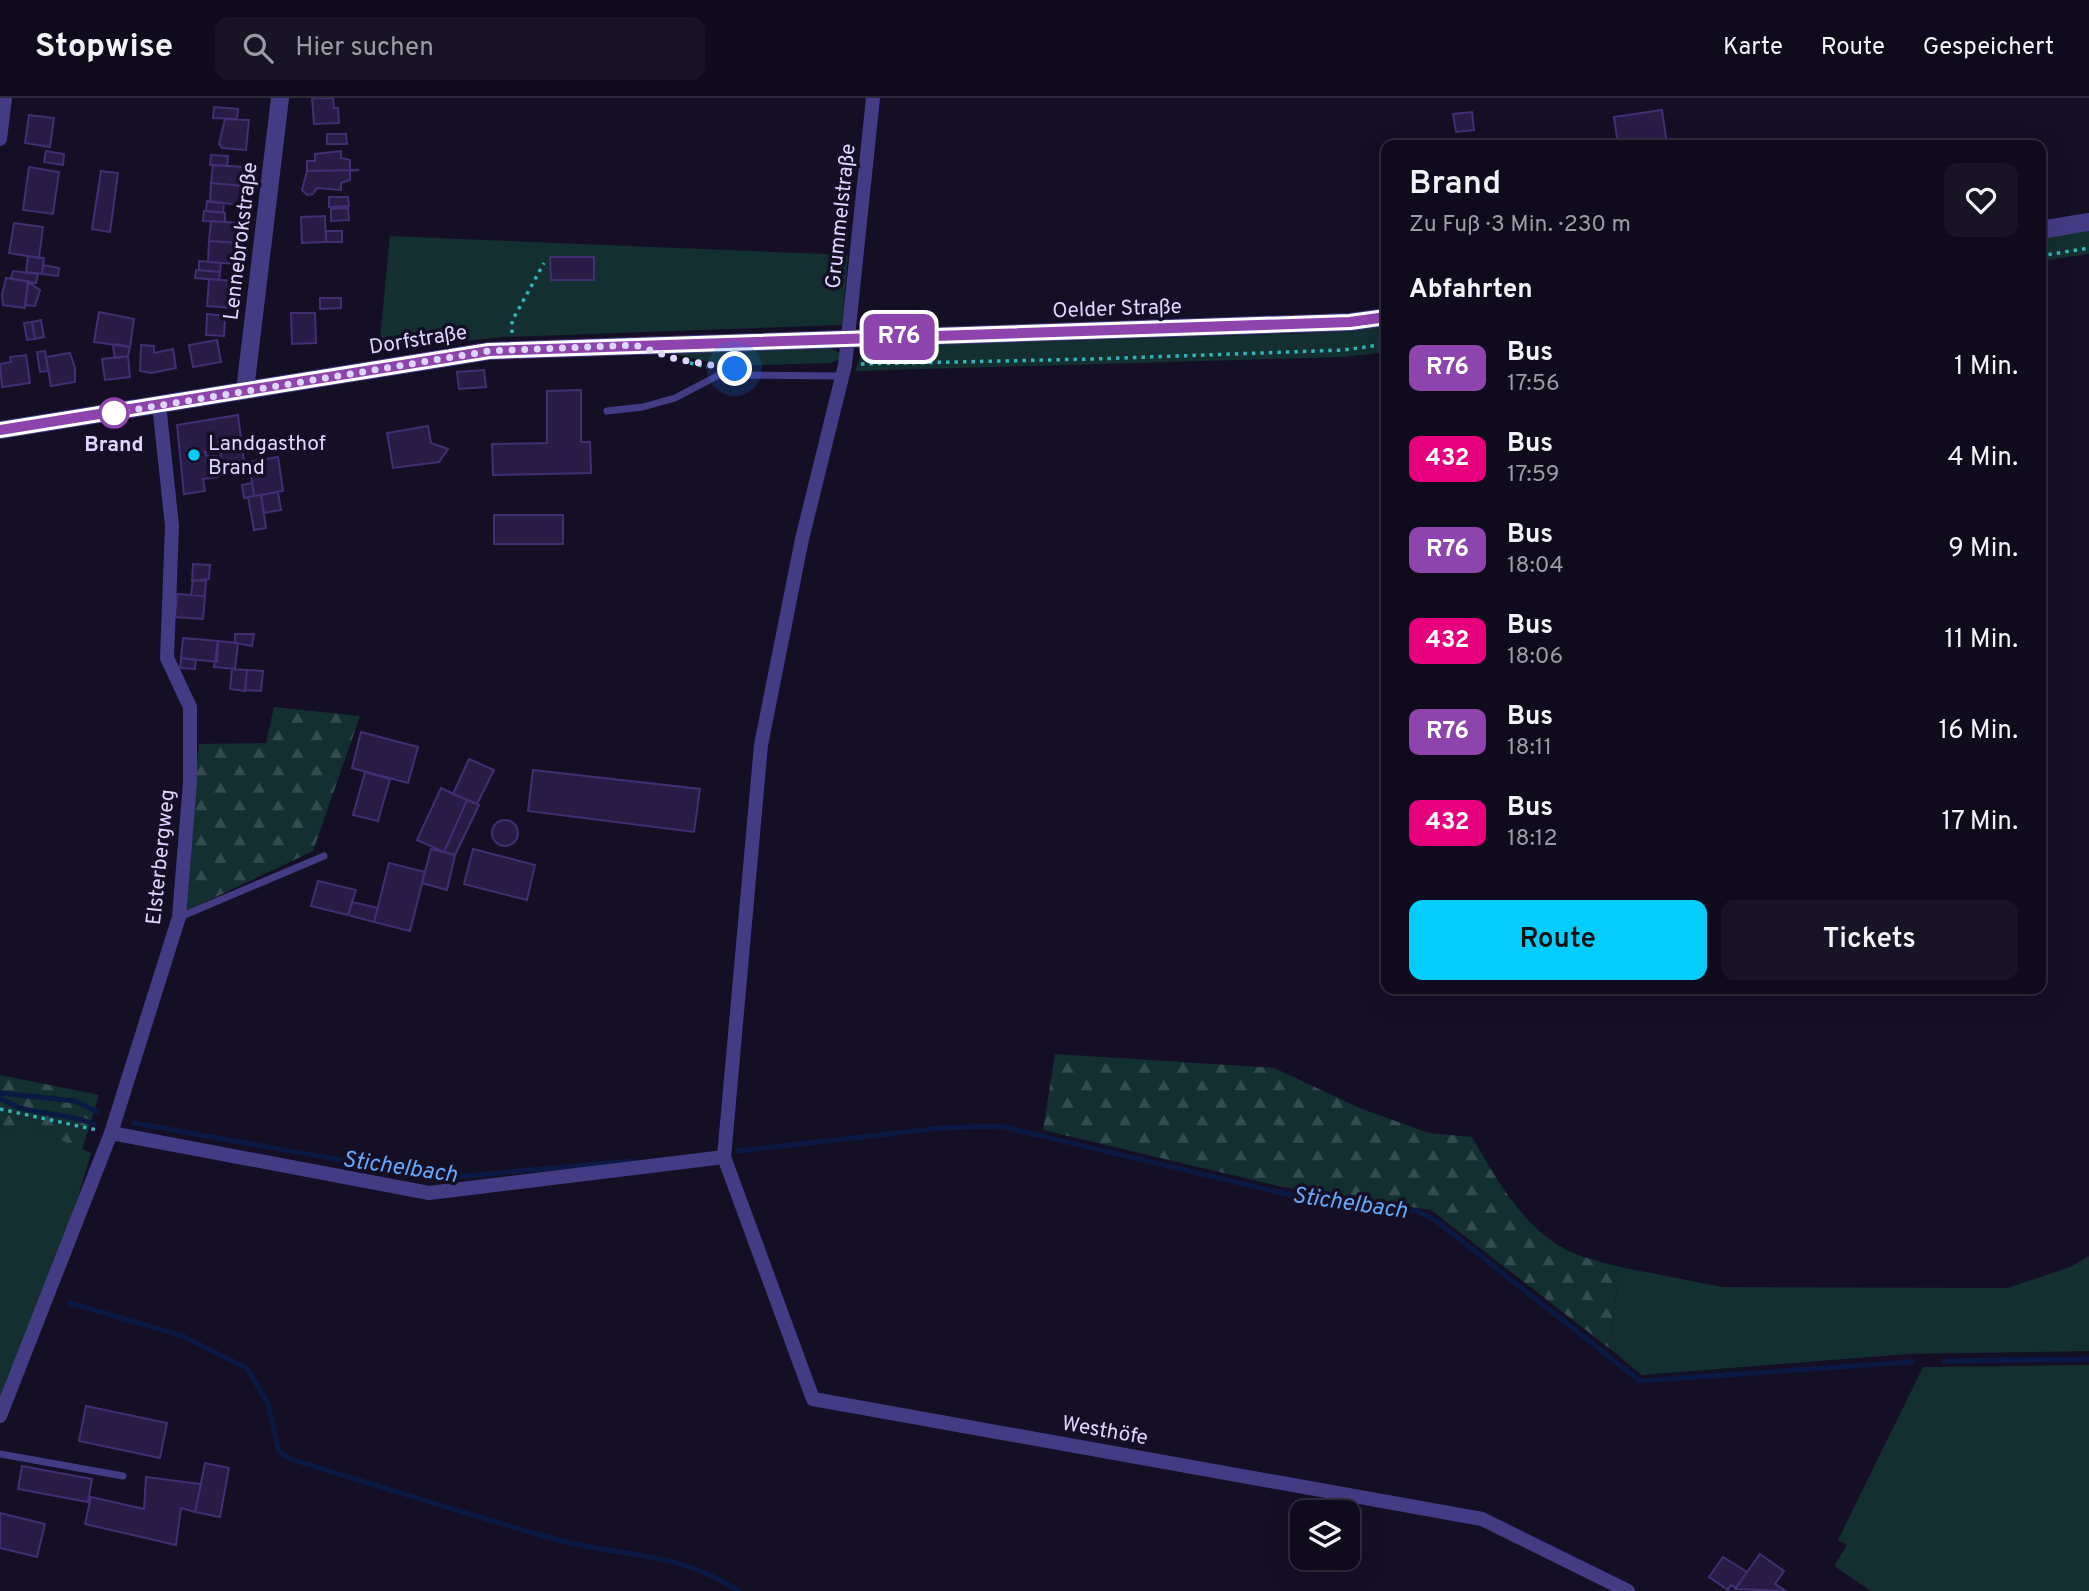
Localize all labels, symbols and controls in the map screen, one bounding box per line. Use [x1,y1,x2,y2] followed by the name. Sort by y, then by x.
[215,17,705,80] search box
[35,27,173,69] text: Stopwise
[239,29,277,67] icon: search
[295,32,434,65] text: Hier suchen
[1723,33,1783,63] text: Karte
[1821,33,1885,63] text: Route
[1923,33,2054,63] text: Gespeichert
[820,142,863,290] street label: Grummelstraße
[218,161,265,322] street label: Lennebrokstraße
[1944,163,2018,237] button: heart
[1409,164,1501,206] text: Brand
[1409,211,1631,240] text: Zu Fuß · 3 Min. · 230 m
[1409,274,1533,307] text: Abfahrten
[1052,294,1182,325] street label: Oelder Straße
[859,314,939,360] line badge: R76
[367,319,469,362] street label: Dorfstraße
[878,322,920,352] text: R76
[1507,337,1553,370] text: Bus
[717,351,752,386] your location
[1954,351,2018,384] text: 1 Min.
[1426,353,1469,383] text: R76
[1507,370,1560,399] text: 17:56
[99,398,129,428] marker: Brand
[1507,428,1553,461] text: Bus
[208,431,326,482] place label: Landgasthof Brand
[84,432,144,459] place label: Brand
[1948,442,2018,475] text: 4 Min.
[1425,444,1470,474] text: 432
[186,447,202,463] marker: Landgasthof Brand
[1507,461,1560,490] text: 17:59
[1507,519,1553,552] text: Bus
[1948,533,2018,566] text: 9 Min.
[1426,535,1469,565] text: R76
[1507,552,1564,581] text: 18:04
[1507,610,1553,643] text: Bus
[1944,624,2018,657] text: 11 Min.
[1425,626,1470,656] text: 432
[1507,643,1563,672] text: 18:06
[1507,701,1553,734] text: Bus
[1938,715,2018,748] text: 16 Min.
[1426,717,1469,747] text: R76
[1507,734,1552,763] text: 18:11
[141,788,182,926] street label: Elsterbergweg
[1507,792,1553,825] text: Bus
[1942,806,2018,839] text: 17 Min.
[1425,808,1470,838] text: 432
[1507,825,1557,854] text: 18:12
[1409,900,1707,980] button: Route
[1721,900,2018,980] button: Tickets
[340,1146,459,1191] water label: Stichelbach
[1290,1182,1409,1227] water label: Stichelbach
[1060,1411,1150,1452] street label: Westhöfe
[1290,1500,1360,1570] map controls
[1290,1500,1360,1570] button: layers

